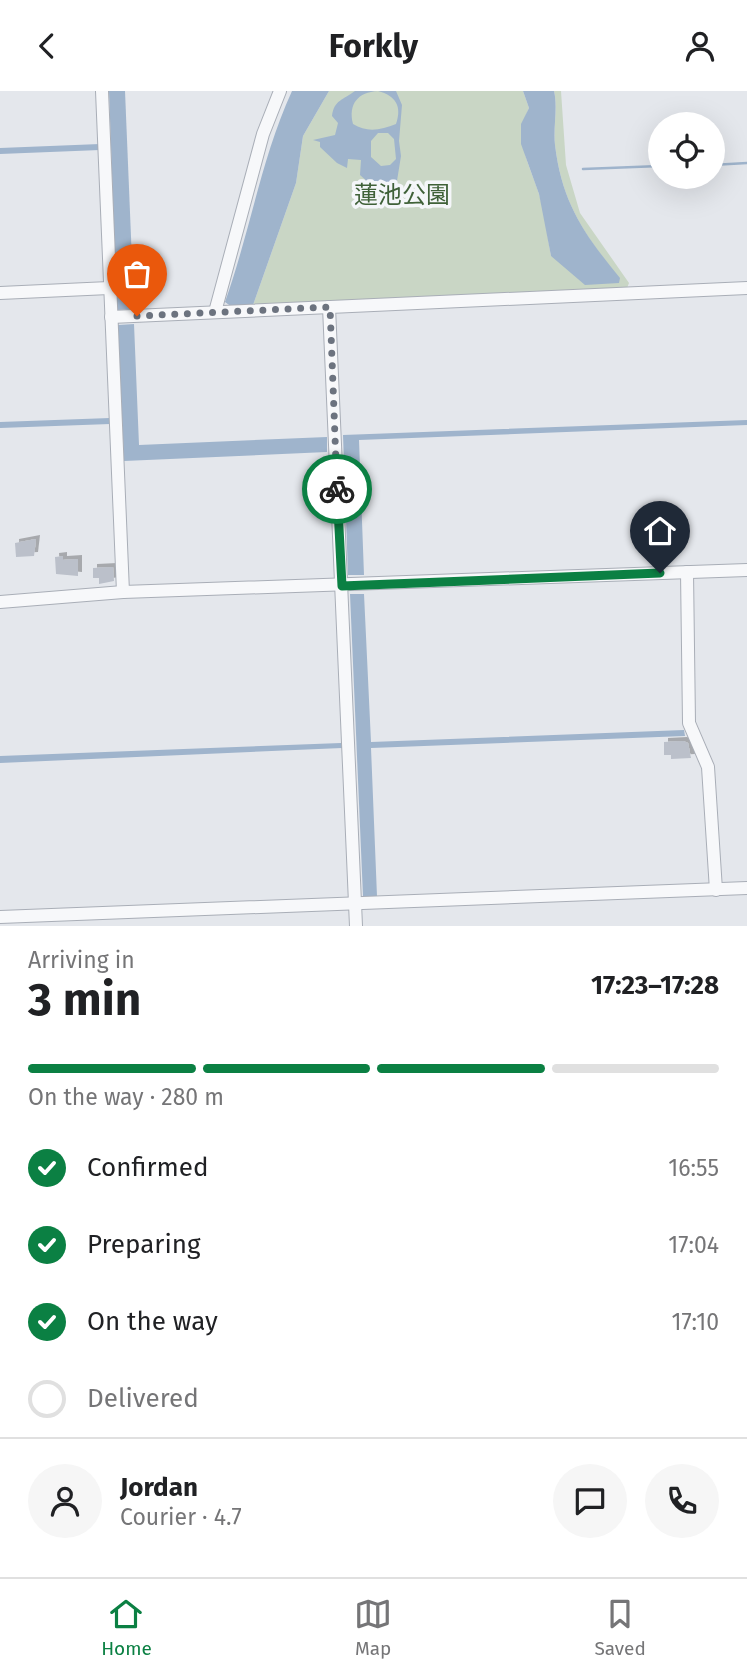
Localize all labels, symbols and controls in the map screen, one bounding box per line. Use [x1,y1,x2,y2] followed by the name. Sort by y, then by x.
[28,27,66,65] icon: back
[329,27,418,65] text: Forkly
[681,27,719,65] icon: person
[648,112,725,189] map controls
[648,112,725,189] button: locate
[354,181,450,209] park label: 蓮池公園
[107,244,167,316] pin
[118,255,156,293] icon: bag
[302,454,372,524] courier
[318,470,356,508] icon: bike
[630,501,690,573] pin
[641,512,679,550] icon: home
[28,946,135,974] text: Arriving in
[591,970,719,1001] text: 17:23–17:28
[28,972,141,1027] text: 3 min
[28,1083,224,1111] text: On the way · 280 m
[28,1149,66,1187] icon: check
[87,1152,208,1183] text: Confirmed
[668,1154,719,1182] text: 16:55
[28,1226,66,1264] icon: check
[87,1229,200,1260] text: Preparing
[668,1231,719,1259] text: 17:04
[28,1303,66,1341] icon: check
[87,1306,218,1337] text: On the way
[671,1308,719,1336] text: 17:10
[87,1383,199,1414] text: Delivered
[28,1464,102,1538] button: person
[553,1464,627,1538] button: chat
[645,1464,719,1538] button: phone
[120,1472,198,1503] text: Jordan
[120,1503,242,1531] text: Courier · 4.7
[101,1595,152,1660] tab: Home
[354,1595,392,1660] tab: Map
[594,1595,646,1660] tab: Saved

